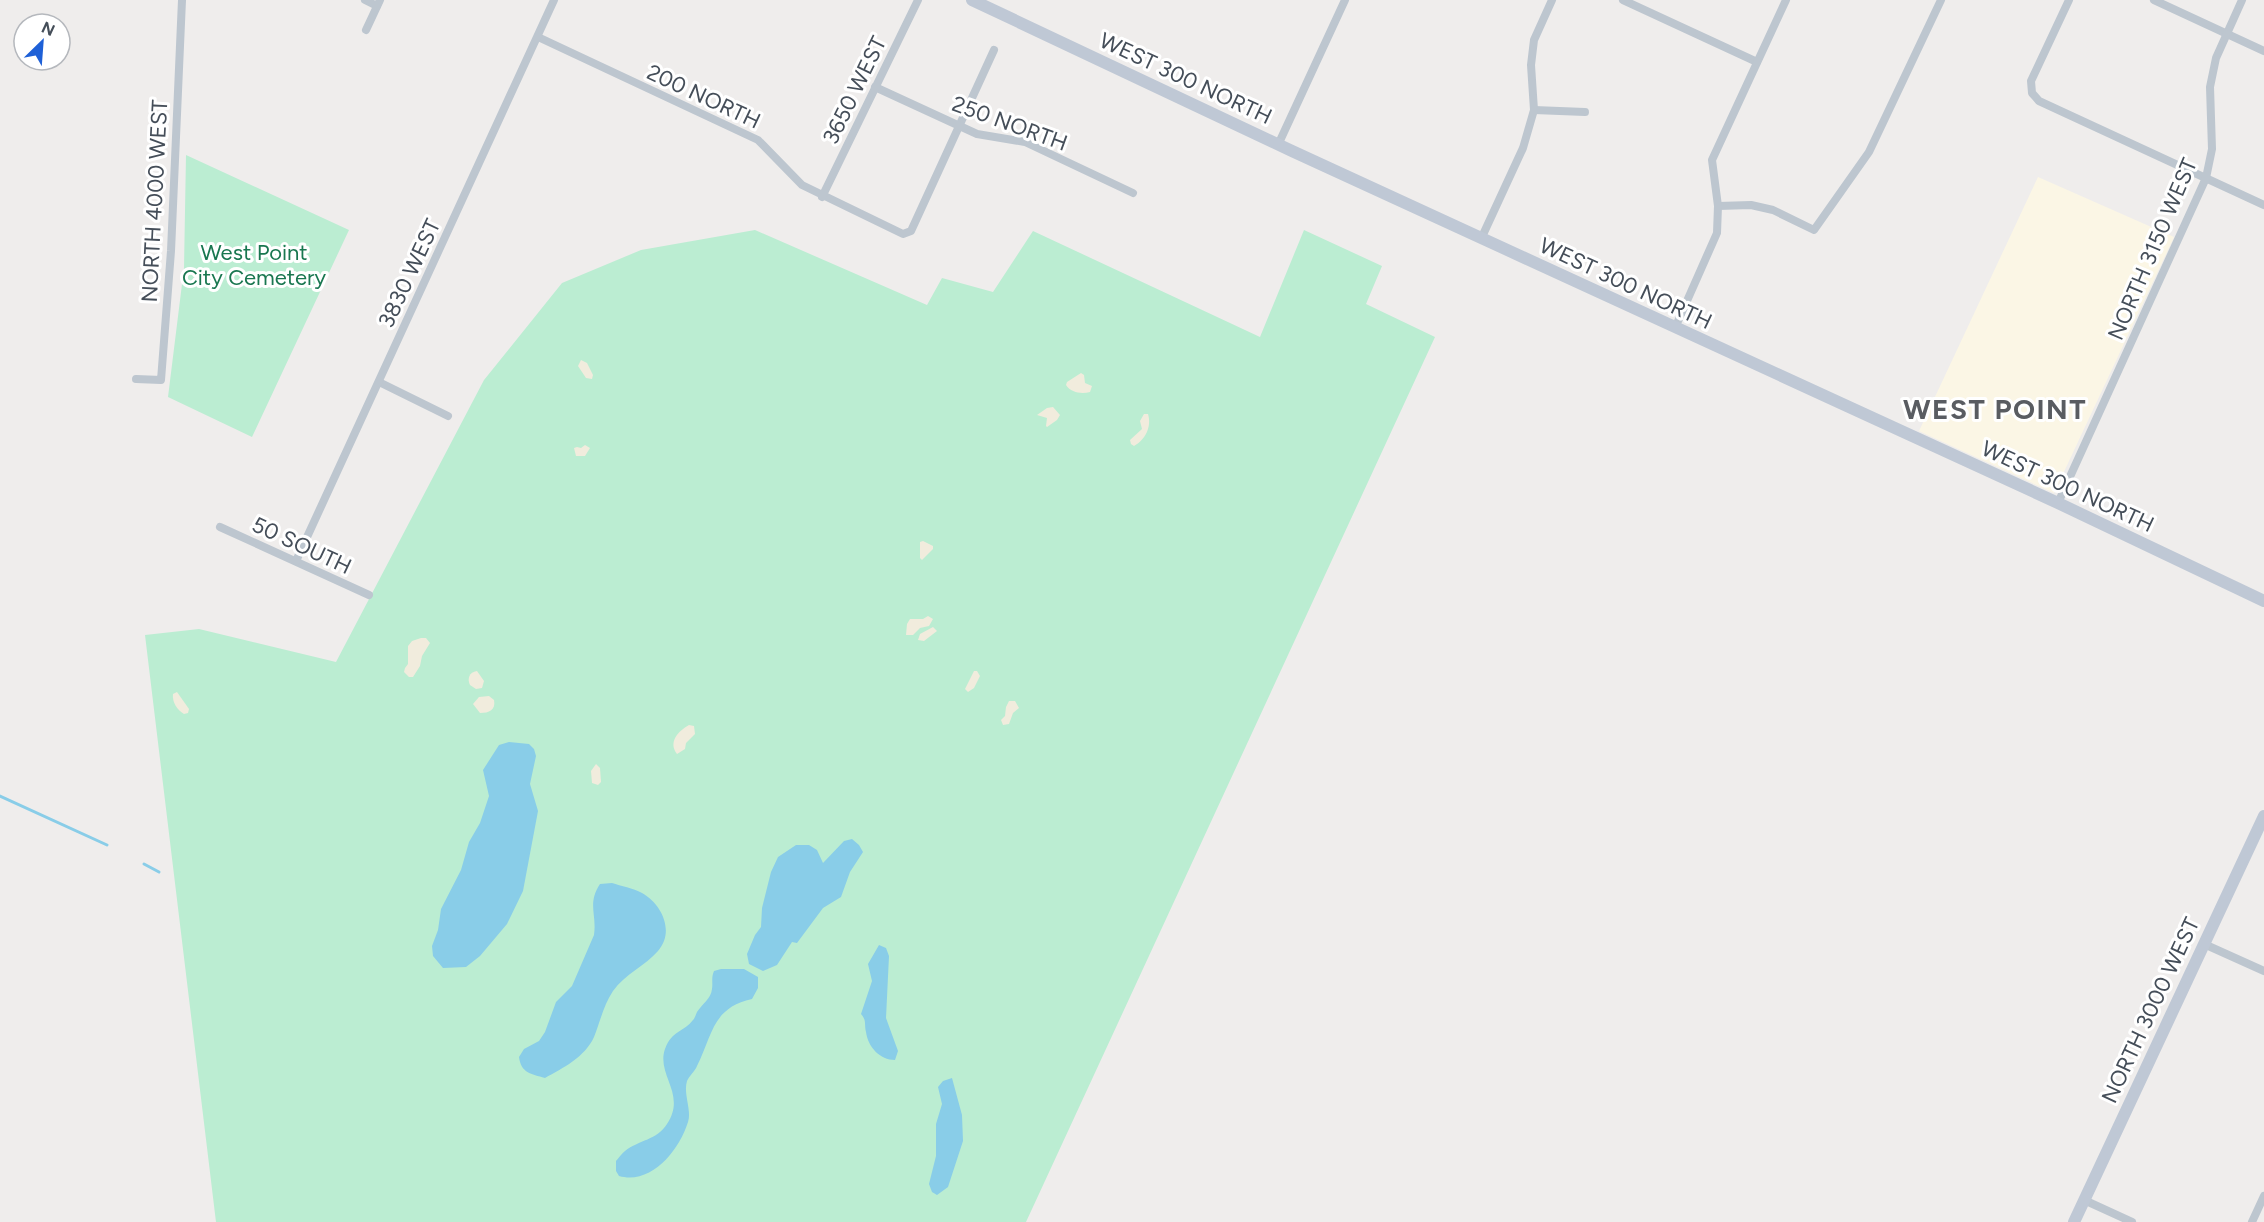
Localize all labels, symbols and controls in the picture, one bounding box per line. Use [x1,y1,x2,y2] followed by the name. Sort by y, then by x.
[12,12,72,72] north arrow
[39,18,58,40] text: N
[1095,27,1276,130] street label: WEST 300 NORTH
[817,32,892,148] street label: 3650 WEST
[643,58,765,135] street label: 200 NORTH
[948,90,1071,157] street label: 250 NORTH
[136,99,173,303] street label: NORTH 4000 WEST
[2102,154,2203,344] street label: NORTH 3150 WEST
[373,215,446,332] street label: 3830 WEST
[1535,232,1716,335] street label: WEST 300 NORTH
[182,239,327,291] park label: West Point City Cemetery
[1903,392,2087,426] district label: WEST POINT
[1977,435,2158,538] street label: WEST 300 NORTH
[248,511,356,580] street label: 50 SOUTH
[2096,913,2205,1107] street label: NORTH 3000 WEST

